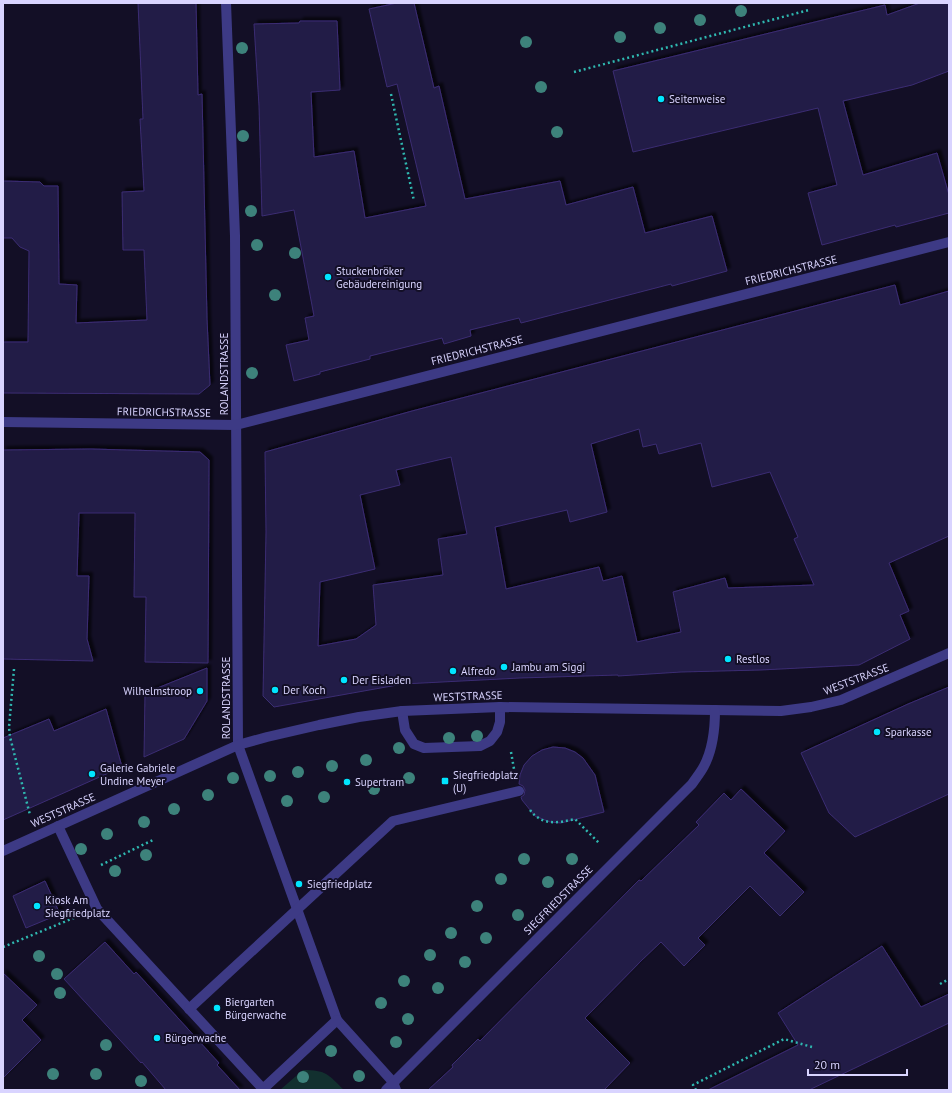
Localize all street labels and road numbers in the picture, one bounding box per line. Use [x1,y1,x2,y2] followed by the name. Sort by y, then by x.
[744,252,838,288] street label: FRIEDRICHSTRASSE
[430,332,524,368] street label: FRIEDRICHSTRASSE
[217,333,231,415] street label: ROLANDSTRASSE
[117,404,211,420] street label: FRIEDRICHSTRASSE
[219,657,233,739] street label: ROLANDSTRASSE
[821,660,891,698] street label: WESTSTRASSE
[433,688,503,704] street label: WESTSTRASSE
[29,789,98,830] street label: WESTSTRASSE
[520,862,596,938] street label: SIEGFRIEDSTRASSE

